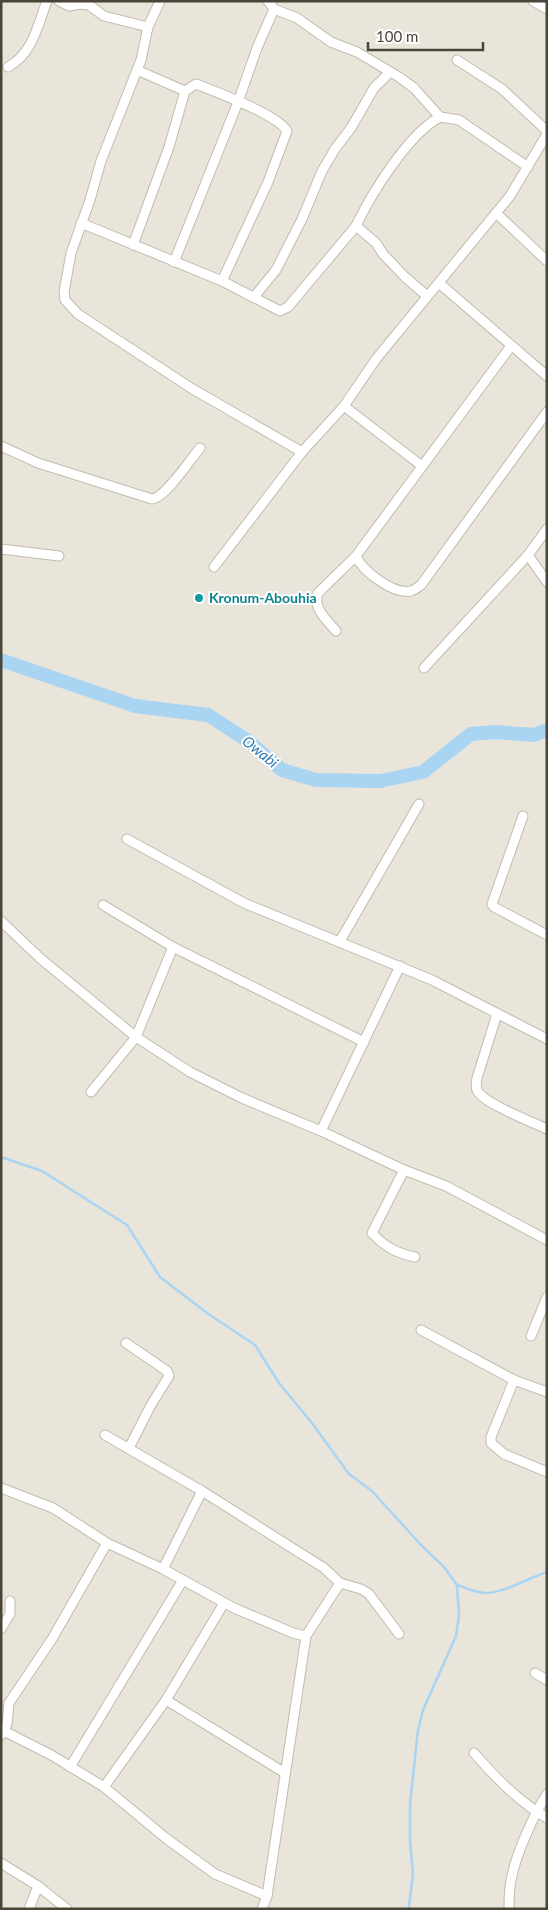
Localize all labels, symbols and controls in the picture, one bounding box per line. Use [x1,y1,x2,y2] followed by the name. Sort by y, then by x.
[368,20,483,52] scale bar
[376,27,418,45] text: 100 m
[209,589,317,606] place label: Kronum-Abouhia
[193,592,205,604] marker: Kronum-Abouhia
[239,731,283,771] water label: Owabi

